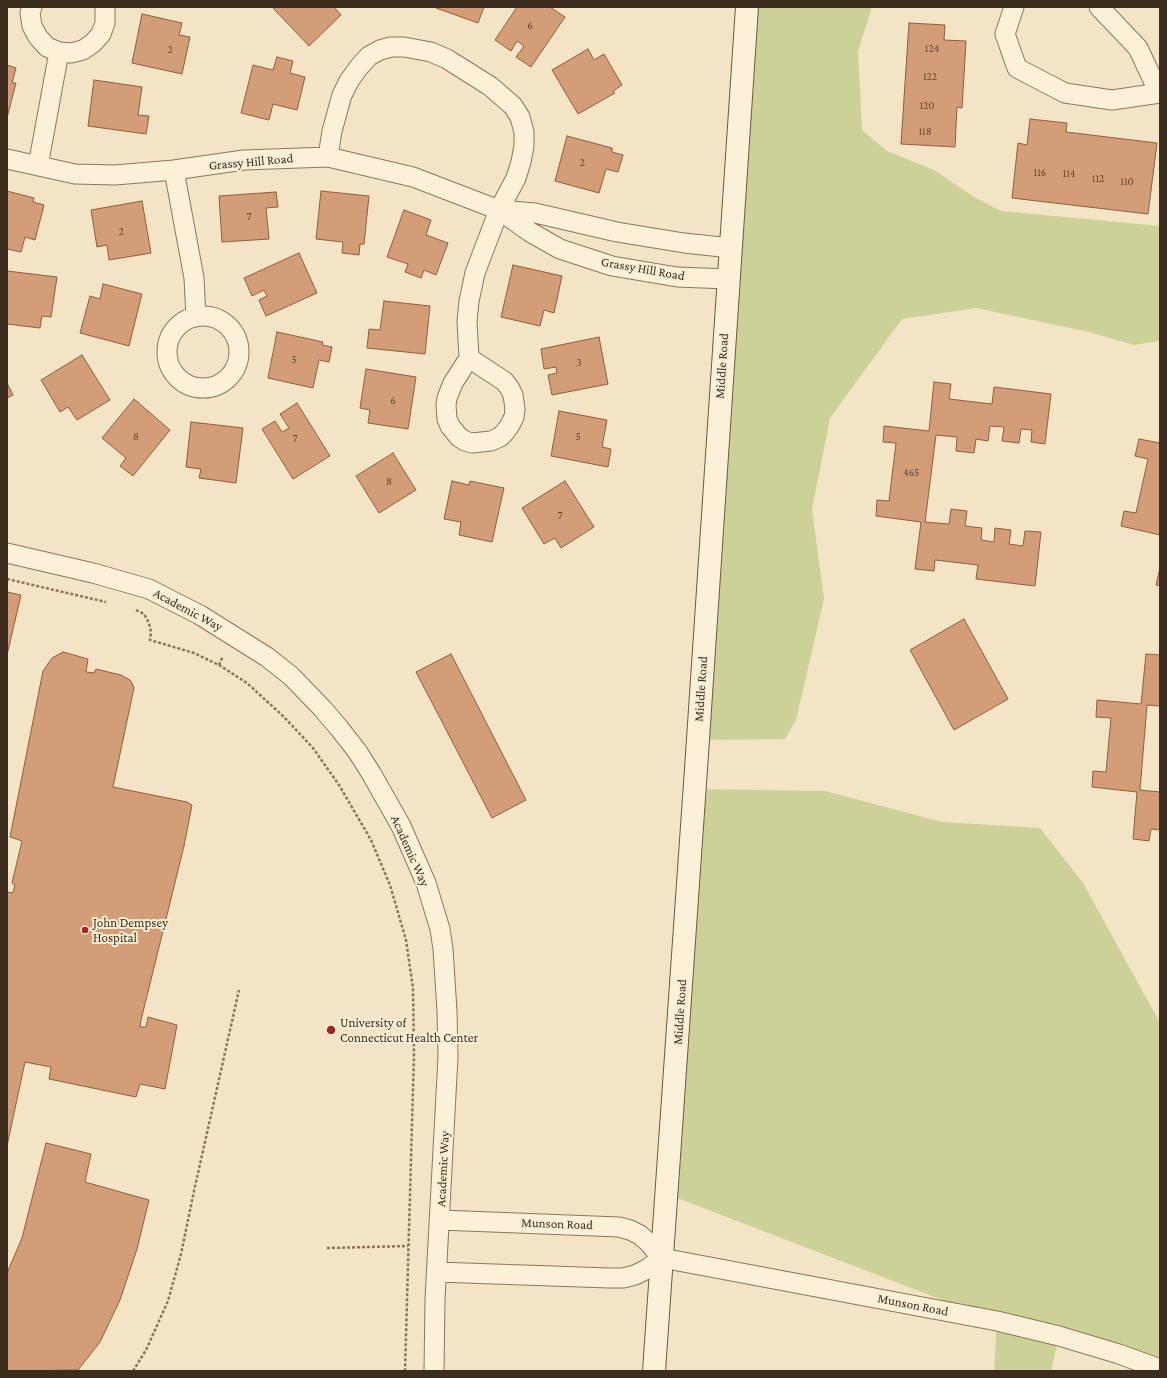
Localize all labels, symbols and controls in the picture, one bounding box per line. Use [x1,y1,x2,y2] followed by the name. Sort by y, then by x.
[527,19,533,33] house number: 6
[925,42,939,56] house number: 124
[167,43,173,57] house number: 2
[923,70,937,84] house number: 122
[919,99,935,113] house number: 120
[918,125,932,139] house number: 118
[208,151,294,173] street label: Grassy Hill Road
[579,156,585,170] house number: 2
[1034,166,1046,180] house number: 116
[1063,167,1075,181] house number: 114
[1092,172,1104,186] house number: 112
[1120,175,1134,189] house number: 110
[246,210,252,224] house number: 7
[118,225,124,239] house number: 2
[600,254,686,284] street label: Grassy Hill Road
[712,333,732,399] street label: Middle Road
[291,353,297,367] house number: 5
[576,356,582,370] house number: 3
[390,394,396,408] house number: 6
[133,430,139,444] house number: 8
[575,430,581,444] house number: 5
[292,432,298,446] house number: 7
[903,466,919,480] house number: 465
[386,475,392,489] house number: 8
[557,509,563,523] house number: 7
[151,585,225,635] street label: Academic Way
[691,656,711,722] street label: Middle Road
[387,813,433,889] street label: Academic Way
[93,915,168,946] place label: John Dempsey Hospital
[80,925,90,935] marker: John Dempsey Hospital
[670,979,690,1045] street label: Middle Road
[340,1015,478,1046] place label: University of Connecticut Health Center
[325,1024,337,1036] marker: University of Connecticut Health Center
[433,1130,453,1208] street label: Academic Way
[521,1215,593,1233] street label: Munson Road
[876,1290,950,1320] street label: Munson Road

